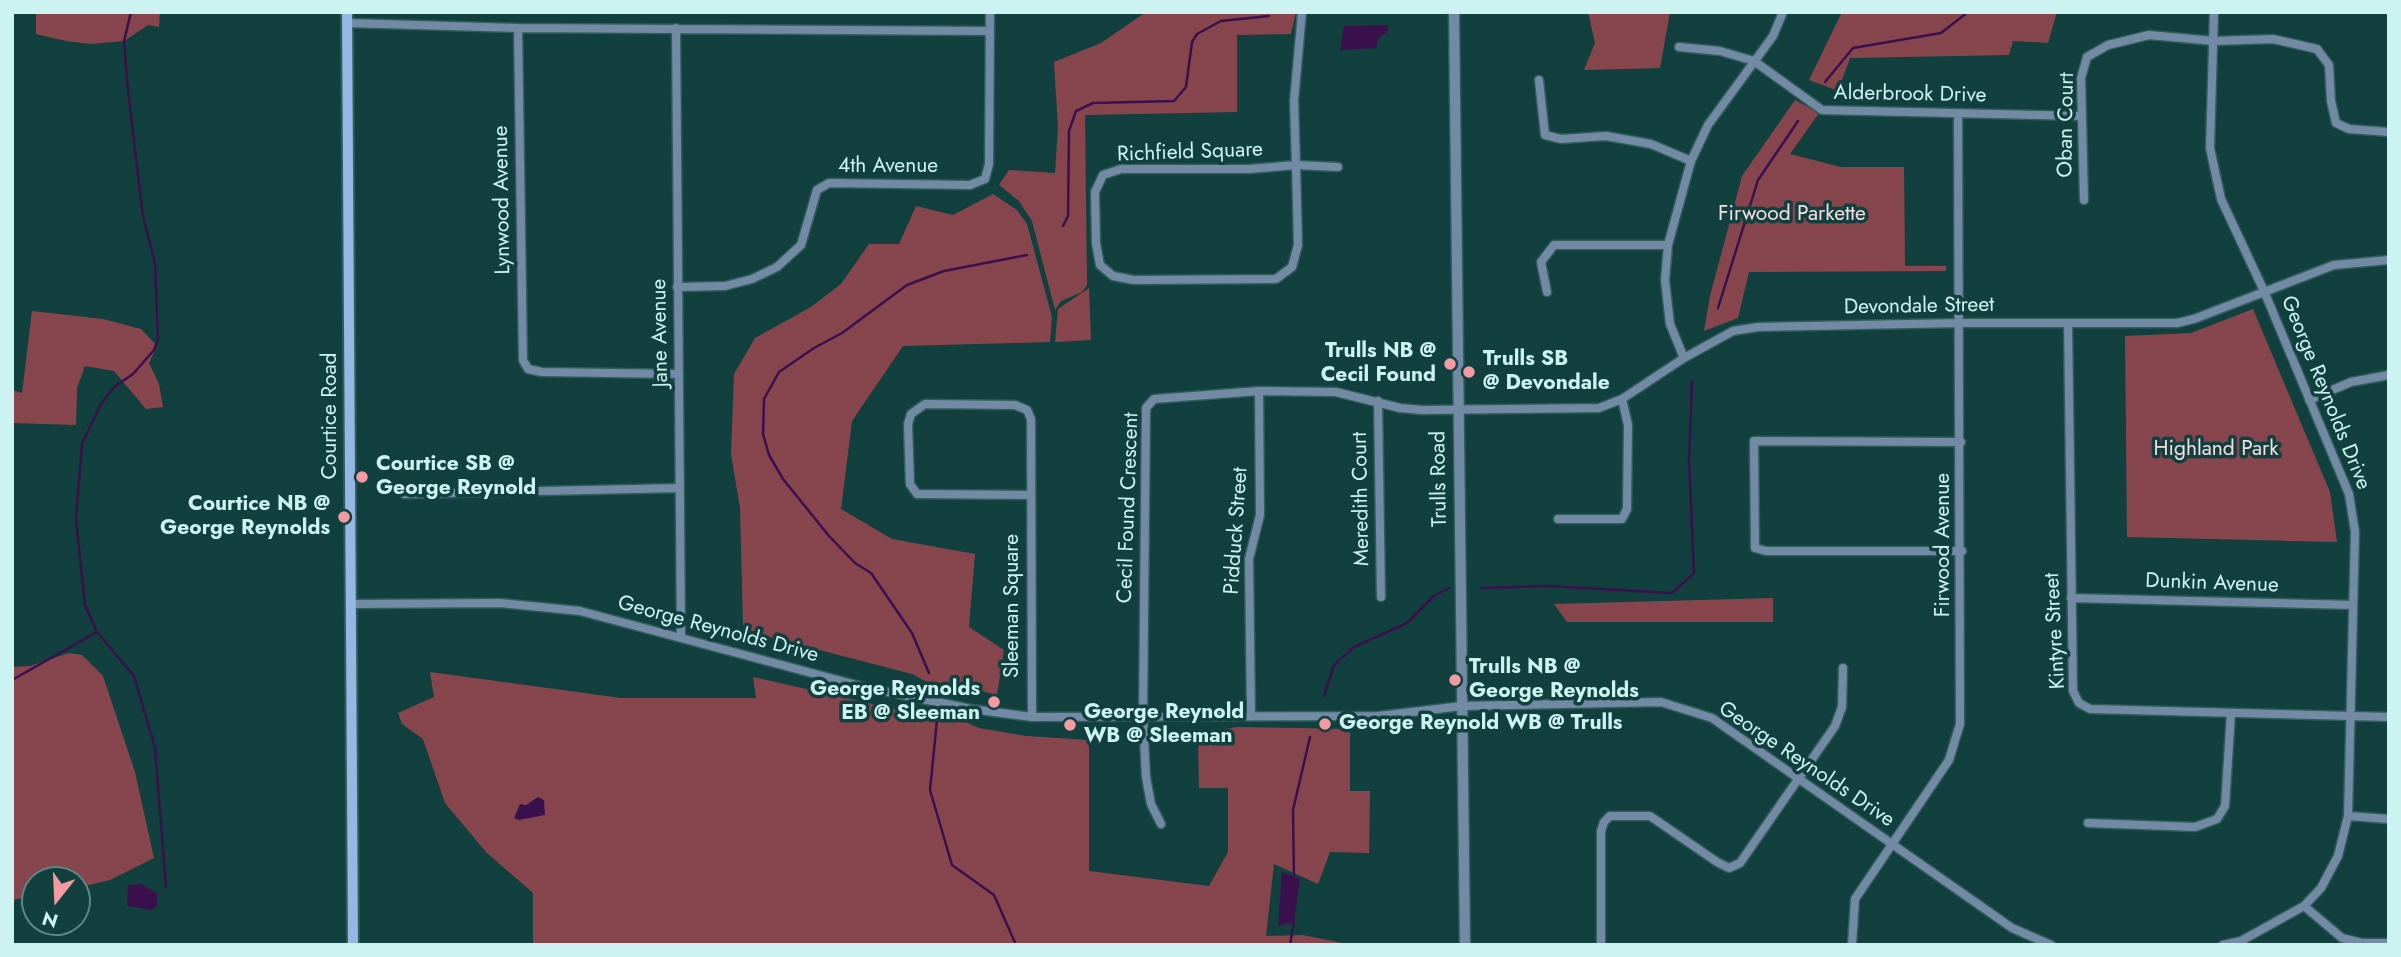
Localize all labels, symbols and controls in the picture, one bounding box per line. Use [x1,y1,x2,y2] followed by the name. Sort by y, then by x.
[2053,72,2081,178] street label: Oban Court
[1833,81,1987,109] street label: Alderbrook Drive
[489,125,517,275] street label: Lynwood Avenue
[1117,138,1263,168] street label: Richfield Square
[838,154,938,180] street label: 4th Avenue
[1718,202,1866,228] park label: Firwood Parkette
[647,278,675,388] street label: Jane Avenue
[2275,292,2375,494] street label: George Reynolds Drive
[1844,293,1994,321] street label: Devondale Street
[1321,339,1436,389] place label: Trulls NB @ Cecil Found
[1483,347,1610,397] place label: Trulls SB @ Devondale
[318,352,344,480] street label: Courtice Road
[1442,356,1458,372] marker: Trulls NB @ Cecil Found
[1461,364,1477,380] marker: Trulls SB @ Devondale
[1113,412,1145,604] street label: Cecil Found Crescent
[1427,431,1453,527] street label: Trulls Road
[1348,432,1376,566] street label: Meredith Court
[2153,437,2279,463] park label: Highland Park
[376,452,536,502] place label: Courtice SB @ George Reynold
[1220,466,1254,596] street label: Pidduck Street
[354,469,370,485] marker: Courtice SB @ George Reynold
[1931,473,1957,617] street label: Firwood Avenue
[160,492,330,542] place label: Courtice NB @ George Reynolds
[336,509,352,525] marker: Courtice NB @ George Reynolds
[1000,534,1026,678] street label: Sleeman Square
[2145,569,2279,599] street label: Dunkin Avenue
[2040,572,2072,690] street label: Kintyre Street
[615,591,821,669] street label: George Reynolds Drive
[1469,655,1639,705] place label: Trulls NB @ George Reynolds
[1447,672,1463,688] marker: Trulls NB @ George Reynolds
[810,677,980,727] place label: George Reynolds EB @ Sleeman
[986,694,1002,710] marker: George Reynolds EB @ Sleeman
[1713,697,1899,833] street label: George Reynolds Drive
[1084,700,1244,750] place label: George Reynold WB @ Sleeman
[1339,711,1622,737] place label: George Reynold WB @ Trulls
[1317,716,1333,732] marker: George Reynold WB @ Trulls
[1062,717,1078,733] marker: George Reynold WB @ Sleeman
[21,866,91,936] north arrow
[39,904,61,935] text: N

